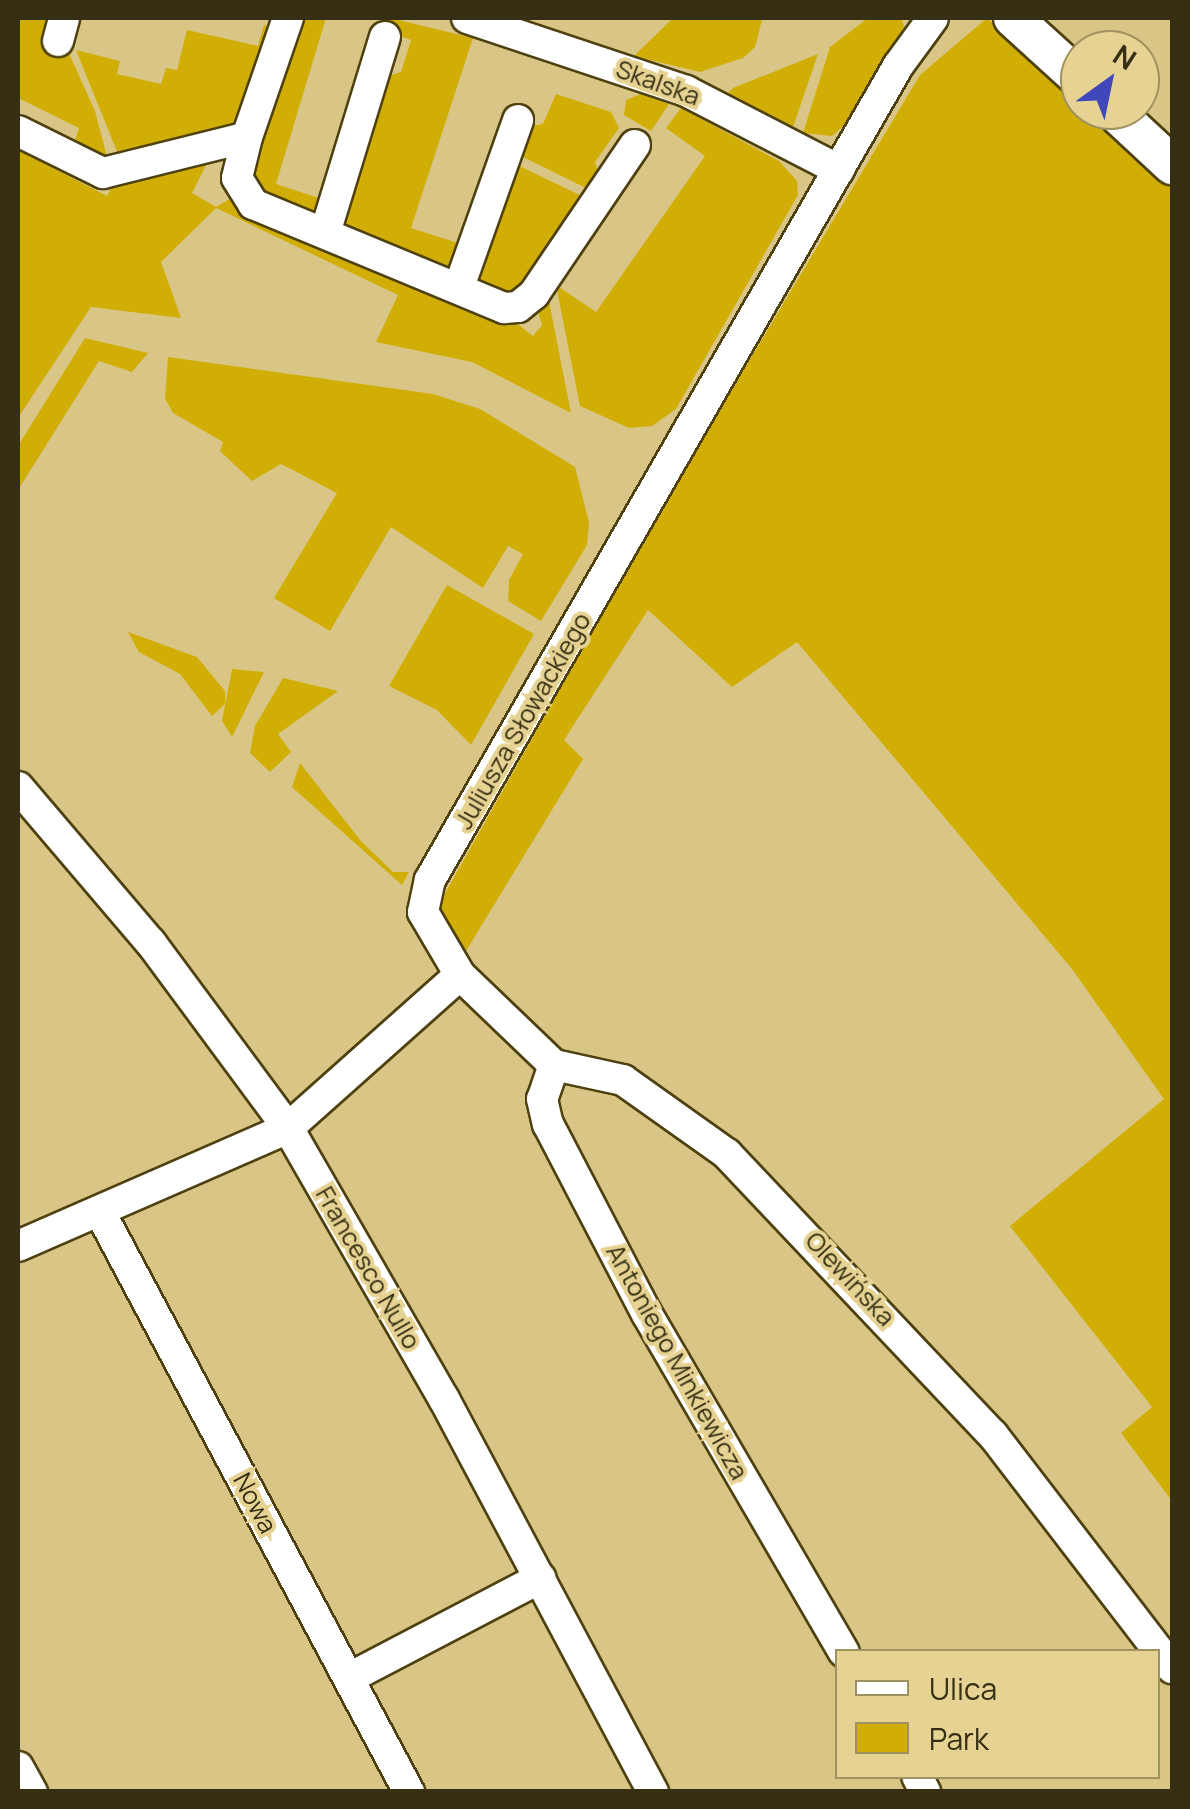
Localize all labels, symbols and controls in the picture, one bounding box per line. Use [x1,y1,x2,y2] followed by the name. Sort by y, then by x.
[1060,30,1160,130] north arrow
[1106,35,1144,78] text: N
[612,54,704,112] street label: Skalska
[449,608,597,834] street label: Juliusza Słowackiego
[309,1181,427,1355] street label: Francesco Nullo
[799,1226,901,1332] street label: Olewińska
[600,1239,754,1485] street label: Antoniego Minkiewicza
[227,1468,283,1538] street label: Nowa
[835,1649,1160,1779] legend
[929,1668,997,1709] text: Ulica
[929,1718,989,1759] text: Park

